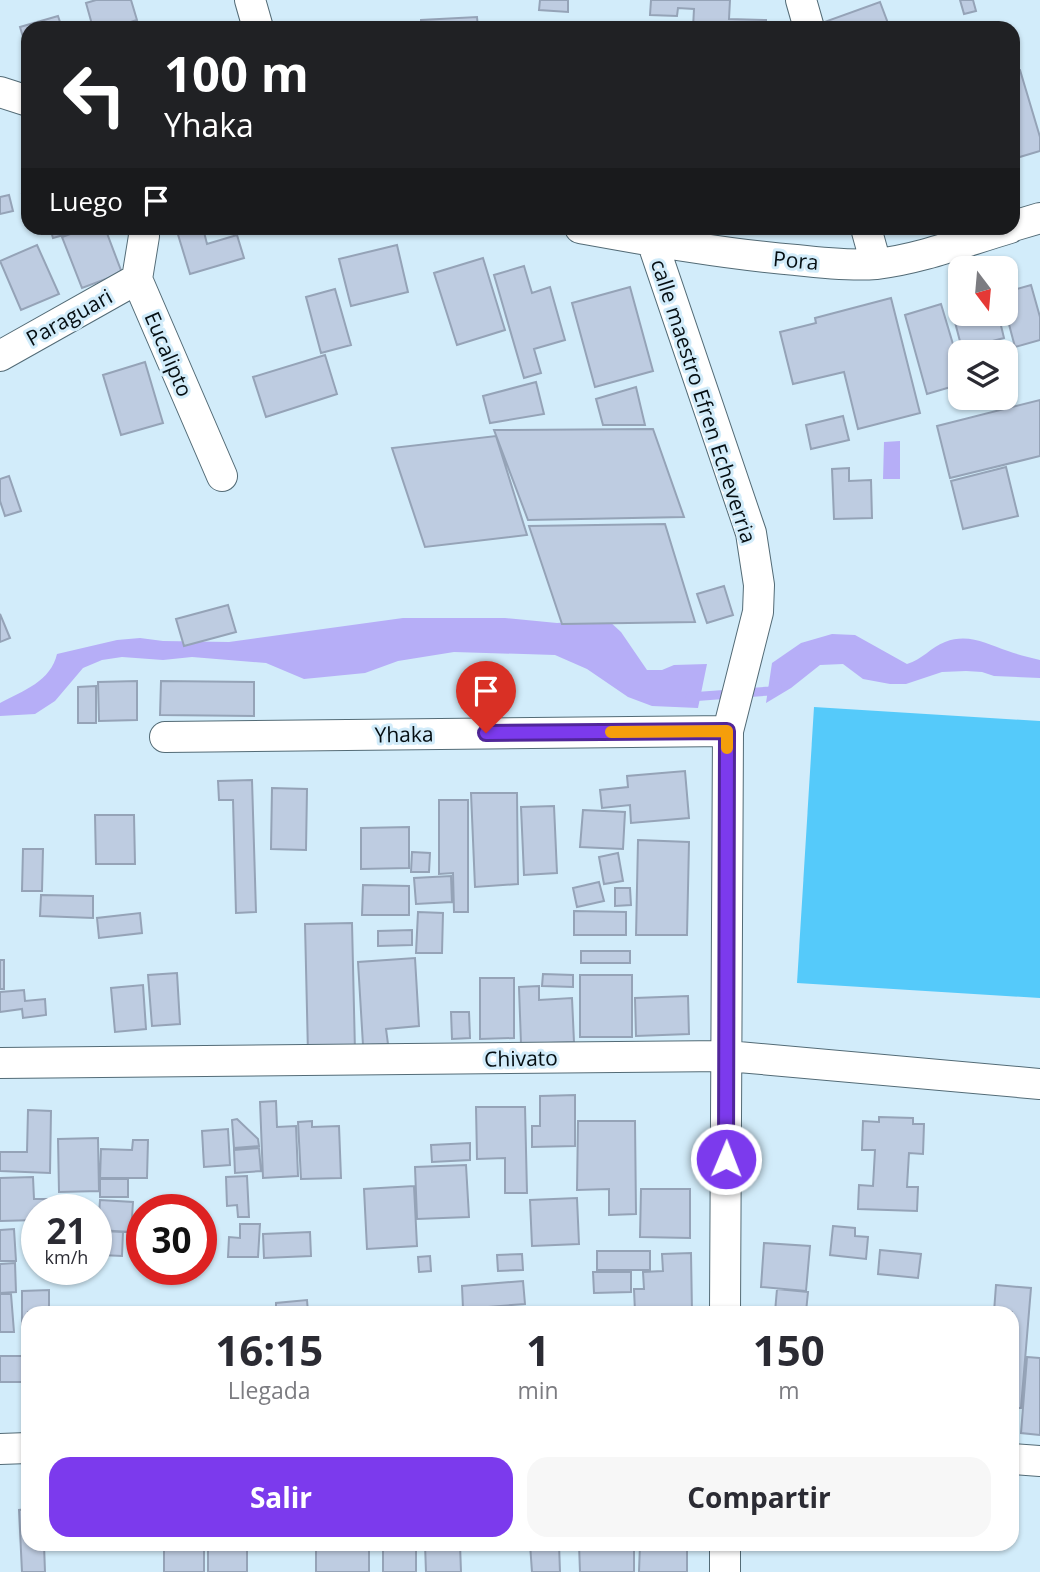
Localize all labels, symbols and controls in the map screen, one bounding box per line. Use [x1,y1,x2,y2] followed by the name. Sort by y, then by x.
[164,40,309,106] text: 100 m
[49,49,140,140] icon: left
[164,103,254,146] text: Yhaka
[137,182,175,220] icon: arrive
[49,183,123,219] text: Luego
[772,244,820,276] street label: Pora
[645,255,763,547] street label: calle maestro Efren Echeverria
[948,256,1018,326] north arrow
[948,256,1018,410] map controls
[21,282,117,352] street label: Paraguari
[139,307,199,401] street label: Eucalipto
[948,340,1018,410] button: layers
[456,661,516,733] pin
[467,672,505,710] icon: arrive
[374,719,434,749] street label: Yhaka
[484,1043,558,1073] street label: Chivato
[689,1122,763,1196] position arrow
[126,1194,217,1285] speed limit sign: 30
[46,1207,87,1254] text: 21
[45,1245,88,1269] text: km/h
[215,1321,323,1378] text: 16:15
[526,1321,550,1378] text: 1
[753,1321,825,1378] text: 150
[228,1374,311,1406] text: Llegada
[517,1374,559,1406] text: min
[778,1374,799,1406] text: m
[49,1457,513,1537] button: Salir
[527,1457,991,1537] button: Compartir

